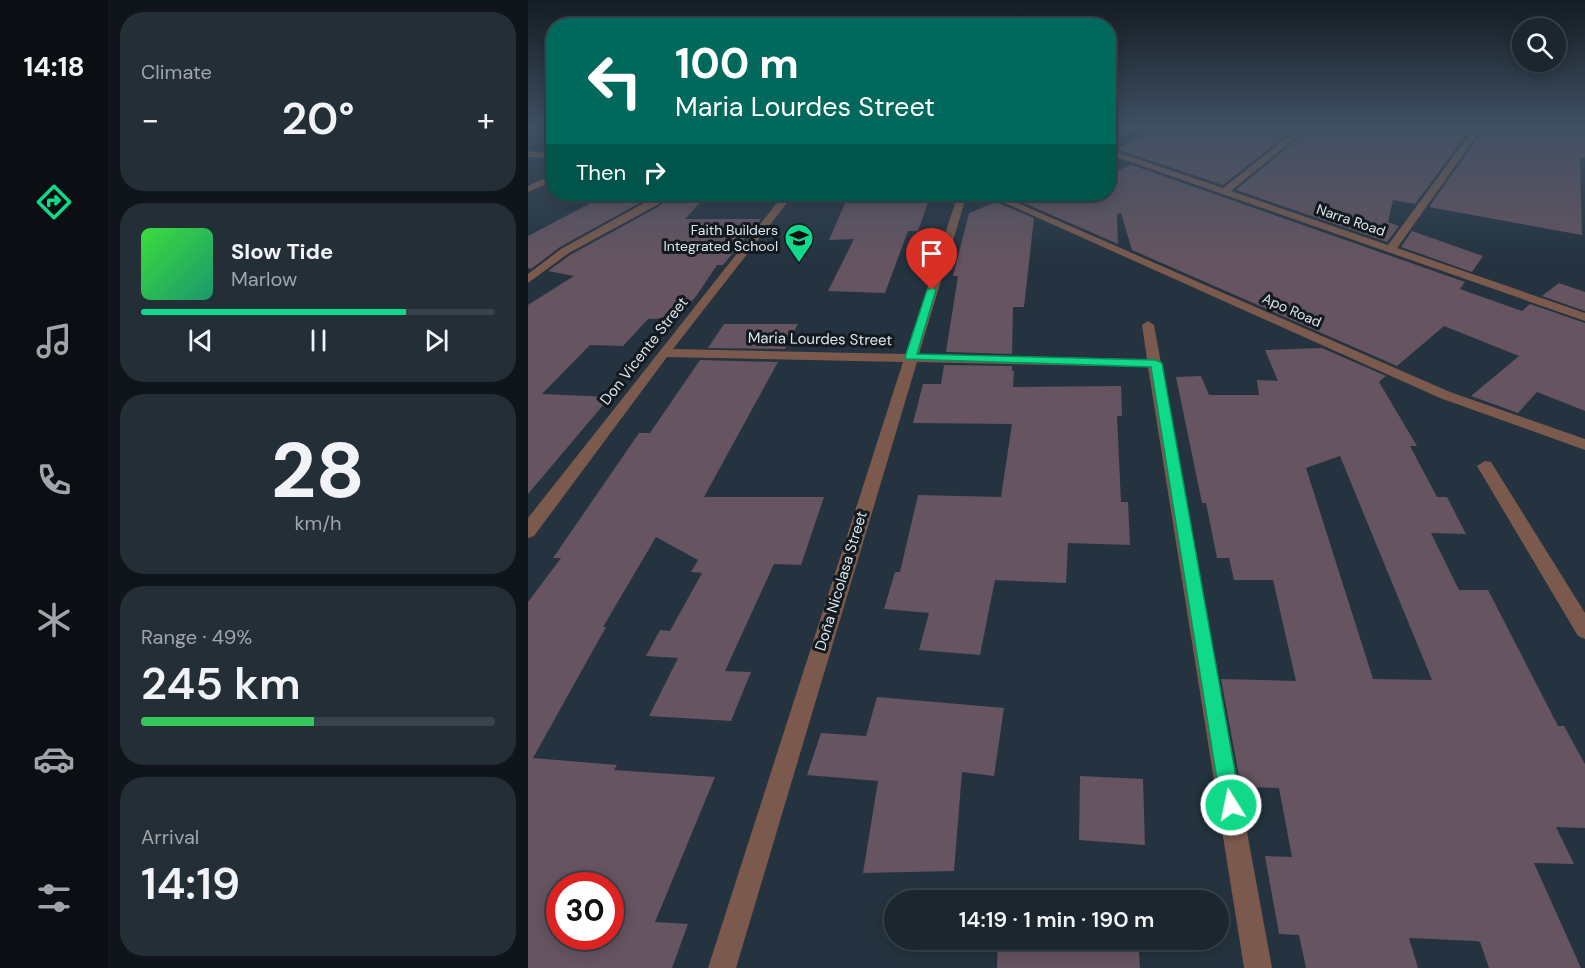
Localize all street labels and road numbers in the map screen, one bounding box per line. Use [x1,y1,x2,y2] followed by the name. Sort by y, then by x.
[1314,200,1388,240] street label: Narra Road
[1260,289,1324,331] street label: Apo Road
[596,293,693,409] street label: Don Vicente Street
[748,328,892,350] street label: Maria Lourdes Street
[810,509,872,653] street label: Doña Nicolasa Street

